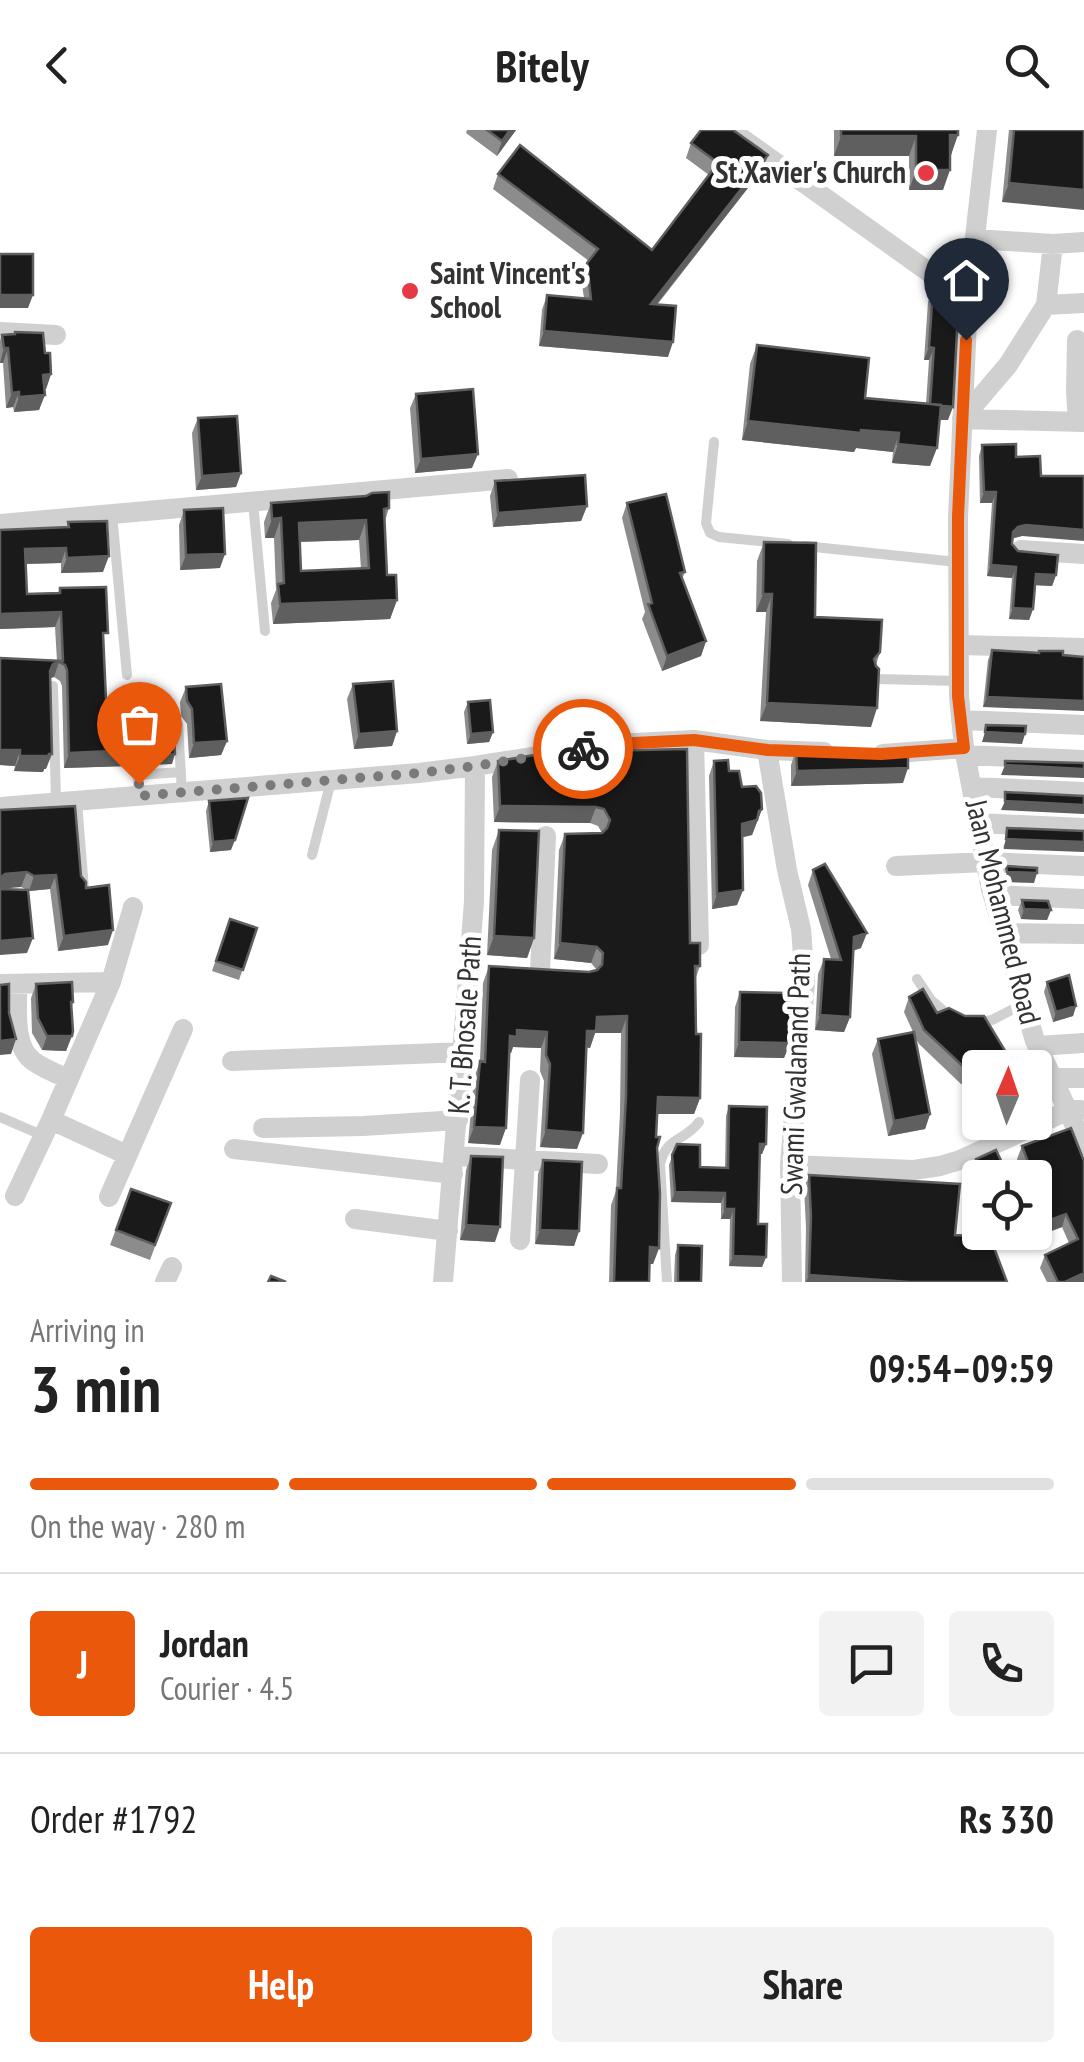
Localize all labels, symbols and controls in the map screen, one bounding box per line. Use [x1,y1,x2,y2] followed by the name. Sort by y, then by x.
[495,36,589,94] text: Bitely
[30,38,85,93] icon: back
[999,38,1054,93] icon: search
[715,152,906,191] place label: St.Xavier's Church
[915,162,937,184] marker: St.Xavier's Church
[924,238,1009,341] pin
[430,253,585,326] place label: Saint Vincent's School
[939,253,994,308] icon: home
[399,280,421,302] marker: Saint Vincent's School
[97,682,182,785] pin
[112,697,167,752] icon: bag
[533,699,633,799] courier
[556,722,611,777] icon: bike
[957,794,1051,1028] street label: Jaan Mohammed Road
[438,934,489,1115] street label: K. T. Bhosale Path
[771,952,818,1196] street label: Swami Gwalanand Path
[962,1050,1052,1140] north arrow
[962,1050,1052,1250] map controls
[962,1160,1052,1250] button: locate
[30,1309,145,1351] text: Arriving in
[869,1343,1054,1392] text: 09:54–09:59
[30,1346,161,1430] text: 3 min
[30,1505,245,1547] text: On the way · 280 m
[819,1611,924,1716] button: chat
[949,1611,1054,1716] button: phone
[160,1618,249,1667] text: Jordan
[77,1639,88,1688] text: J
[160,1667,294,1709] text: Courier · 4.5
[30,1794,197,1843] text: Order #1792
[959,1794,1054,1843] text: Rs 330
[30,1927,532,2042] button: Help
[552,1927,1054,2042] button: Share

